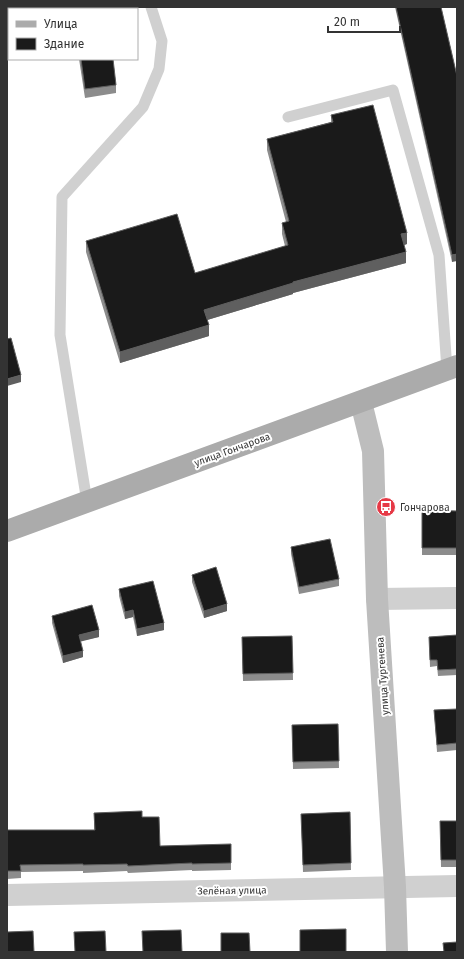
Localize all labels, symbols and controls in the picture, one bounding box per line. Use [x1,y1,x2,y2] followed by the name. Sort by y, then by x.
[8,8,138,60] legend
[328,8,400,34] scale bar
[334,15,360,29] text: 20 m
[44,17,78,31] text: Улица
[44,37,84,51] text: Здание
[193,431,272,469] street label: улица Гончарова
[375,496,397,518] bus stop icon: Гончарова
[400,502,450,514] place label: Гончарова
[374,637,392,715] street label: улица Тургенева
[197,883,267,898] street label: Зелёная улица

